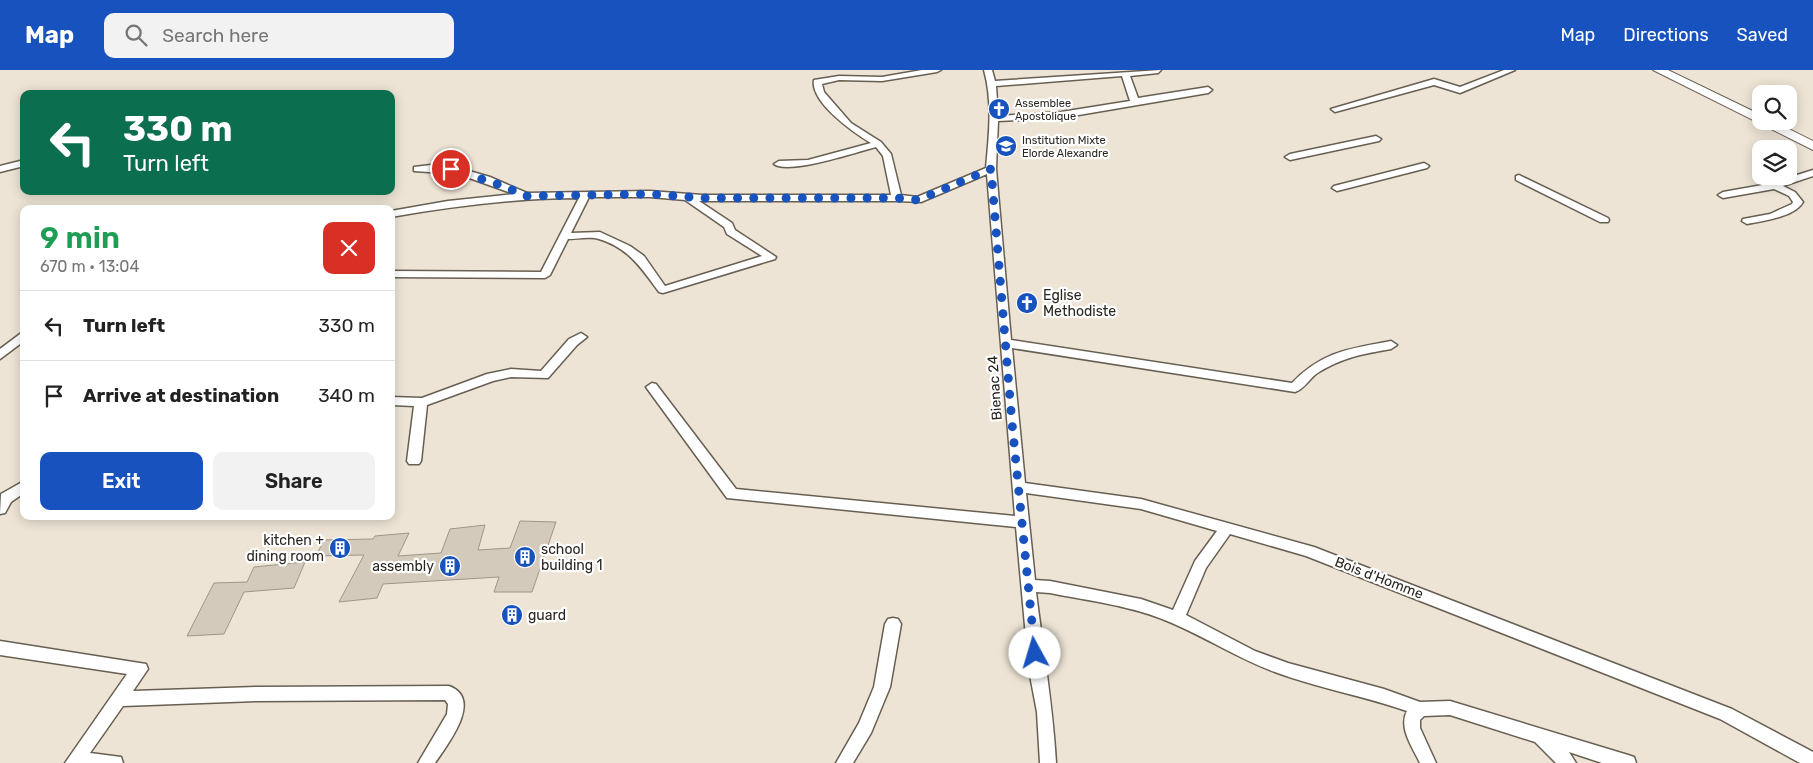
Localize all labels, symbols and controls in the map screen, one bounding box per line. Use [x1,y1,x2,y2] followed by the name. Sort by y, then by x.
[104,13,454,58] search box
[25,21,74,49] text: Map
[122,21,150,49] icon: search
[162,24,269,47] text: Search here
[1560,24,1595,46] text: Map
[1623,24,1709,46] text: Directions
[1737,24,1788,46] text: Saved
[1752,85,1797,185] map controls
[1752,85,1797,130] button: search
[987,97,1011,121] church icon: Assemblee Apostolique
[1015,97,1076,123] place label: Assemblee Apostolique
[123,108,232,150] text: 330 m
[40,110,105,175] icon: left
[994,134,1018,158] school or university icon: Institution Mixte Elorde Alexandre
[1022,134,1108,160] place label: Institution Mixte Elorde Alexandre
[1752,140,1797,185] button: layers
[430,148,472,190] pin
[123,150,209,177] text: Turn left
[437,155,465,183] icon: arrive
[40,220,120,256] text: 9 min
[323,222,375,274] button: close
[40,257,139,276] text: 670 m · 13:04
[1043,287,1116,320] place label: Eglise Methodiste
[1015,291,1039,315] church icon: Eglise Methodiste
[40,312,68,340] icon: left
[83,314,165,337] text: Turn left
[319,314,375,337] text: 330 m
[984,355,1006,421] street label: Bienac 24
[40,382,68,410] icon: arrive
[83,384,279,407] text: Arrive at destination
[318,384,375,407] text: 340 m
[40,452,203,510] button: Exit
[213,452,375,510] button: Share
[246,532,324,565] place label: kitchen + dining room
[328,536,352,560] building icon: kitchen + dining room
[541,541,603,574] place label: school building 1
[513,545,537,569] building icon: school building 1
[1332,553,1426,603] street label: Bois d'Homme
[438,554,462,578] building icon: assembly
[372,558,434,575] place label: assembly
[500,603,524,627] building icon: guard
[528,607,566,624] place label: guard
[1008,626,1060,678] position arrow

